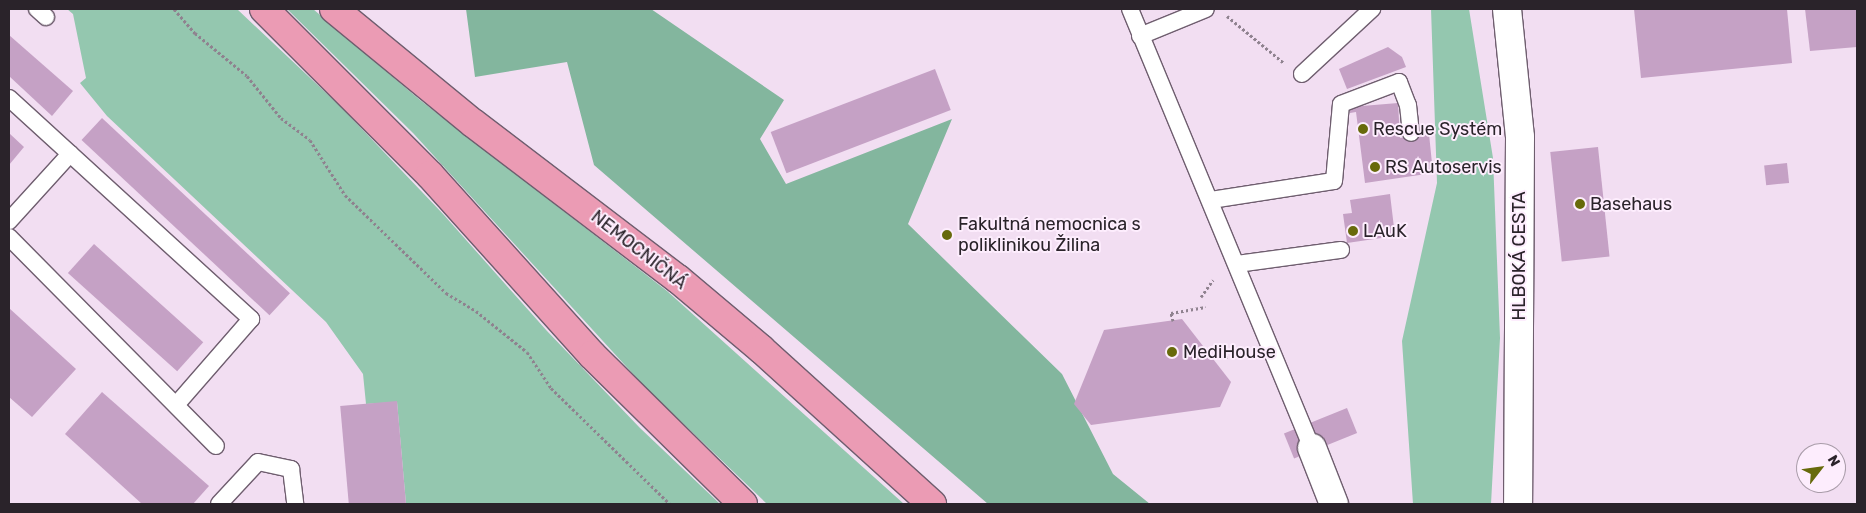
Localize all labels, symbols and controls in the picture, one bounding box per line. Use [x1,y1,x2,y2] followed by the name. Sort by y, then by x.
[1373,118,1502,140] place label: Rescue Systém
[1357,123,1369,135] marker: Rescue Systém
[1385,156,1502,178] place label: RS Autoservis
[1369,161,1381,173] marker: RS Autoservis
[1508,191,1530,321] street label: HLBOKÁ CESTA
[1590,193,1672,215] place label: Basehaus
[1574,198,1586,210] marker: Basehaus
[587,206,691,294] street label: NEMOCNIČNÁ
[958,214,1141,256] place label: Fakultná nemocnica s poliklinikou Žilina
[1363,220,1407,242] place label: LAuK
[1347,225,1359,237] marker: LAuK
[940,228,954,242] marker: Fakultná nemocnica s poliklinikou Žilina
[1183,341,1276,363] place label: MediHouse
[1165,345,1179,359] marker: MediHouse
[1796,443,1846,493] north arrow
[1824,452,1843,469] text: N

